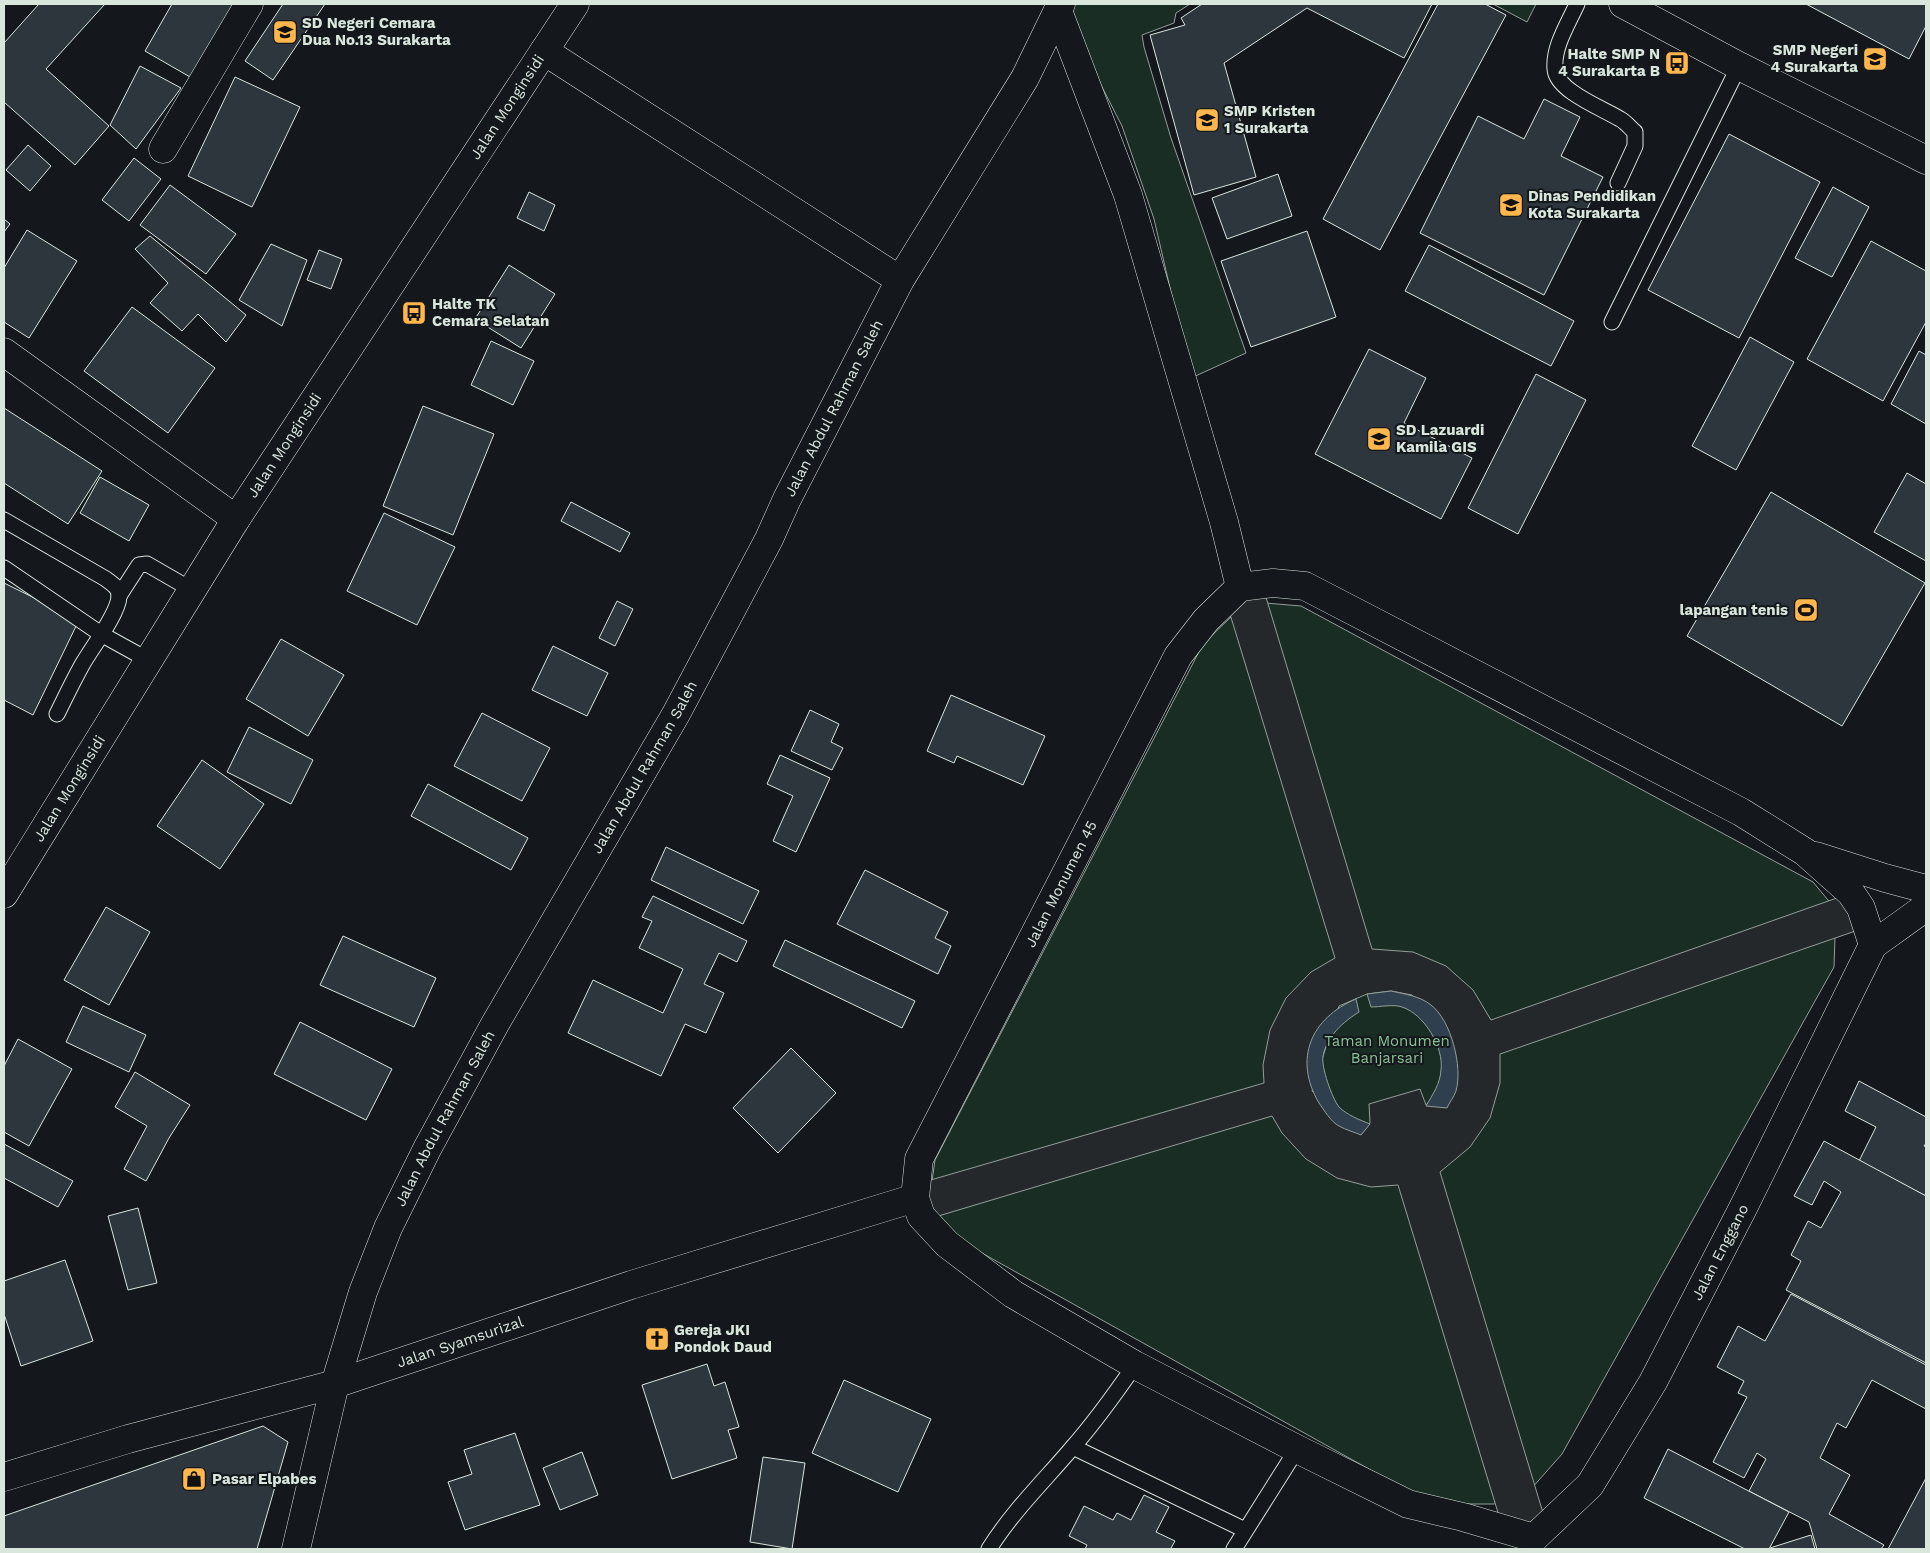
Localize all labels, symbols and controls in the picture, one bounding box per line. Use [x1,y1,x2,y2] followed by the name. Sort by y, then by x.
[302,14,451,49] place label: SD Negeri Cemara Dua No.13 Surakarta
[272,19,298,45] school or university icon: SD Negeri Cemara Dua No.13 Surakarta
[1770,41,1858,76] place label: SMP Negeri 4 Surakarta
[1558,45,1660,80] place label: Halte SMP N 4 Surakarta B
[1862,46,1888,72] school or university icon: SMP Negeri 4 Surakarta
[1664,50,1690,76] bus stop icon: Halte SMP N 4 Surakarta B
[466,51,548,163] street label: Jalan Monginsidi
[1224,102,1315,137] place label: SMP Kristen 1 Surakarta
[1194,107,1220,133] school or university icon: SMP Kristen 1 Surakarta
[1528,187,1656,222] place label: Dinas Pendidikan Kota Surakarta
[1498,192,1524,218] school or university icon: Dinas Pendidikan Kota Surakarta
[432,295,549,330] place label: Halte TK Cemara Selatan
[401,300,427,326] bus stop icon: Halte TK Cemara Selatan
[781,317,887,500] street label: Jalan Abdul Rahman Saleh
[243,390,325,501] street label: Jalan Monginsidi
[1396,421,1484,456] place label: SD Lazuardi Kamila GIS
[1366,426,1392,452] school or university icon: SD Lazuardi Kamila GIS
[1793,597,1819,623] sports icon: lapangan tenis
[1680,601,1788,619] place label: lapangan tenis
[588,678,701,857] street label: Jalan Abdul Rahman Saleh
[30,732,109,845] street label: Jalan Monginsidi
[1021,818,1101,950] street label: Jalan Monumen 45
[391,1027,499,1209] street label: Jalan Abdul Rahman Saleh
[1324,1032,1450,1067] park label: Taman Monumen Banjarsari
[1688,1201,1752,1303] street label: Jalan Enggano
[395,1312,526,1372] street label: Jalan Syamsurizal
[674,1321,772,1356] place label: Gereja JKI Pondok Daud
[644,1326,670,1352] church icon: Gereja JKI Pondok Daud
[181,1466,207,1492] shop icon: Pasar Elpabes
[212,1470,316,1488] place label: Pasar Elpabes

